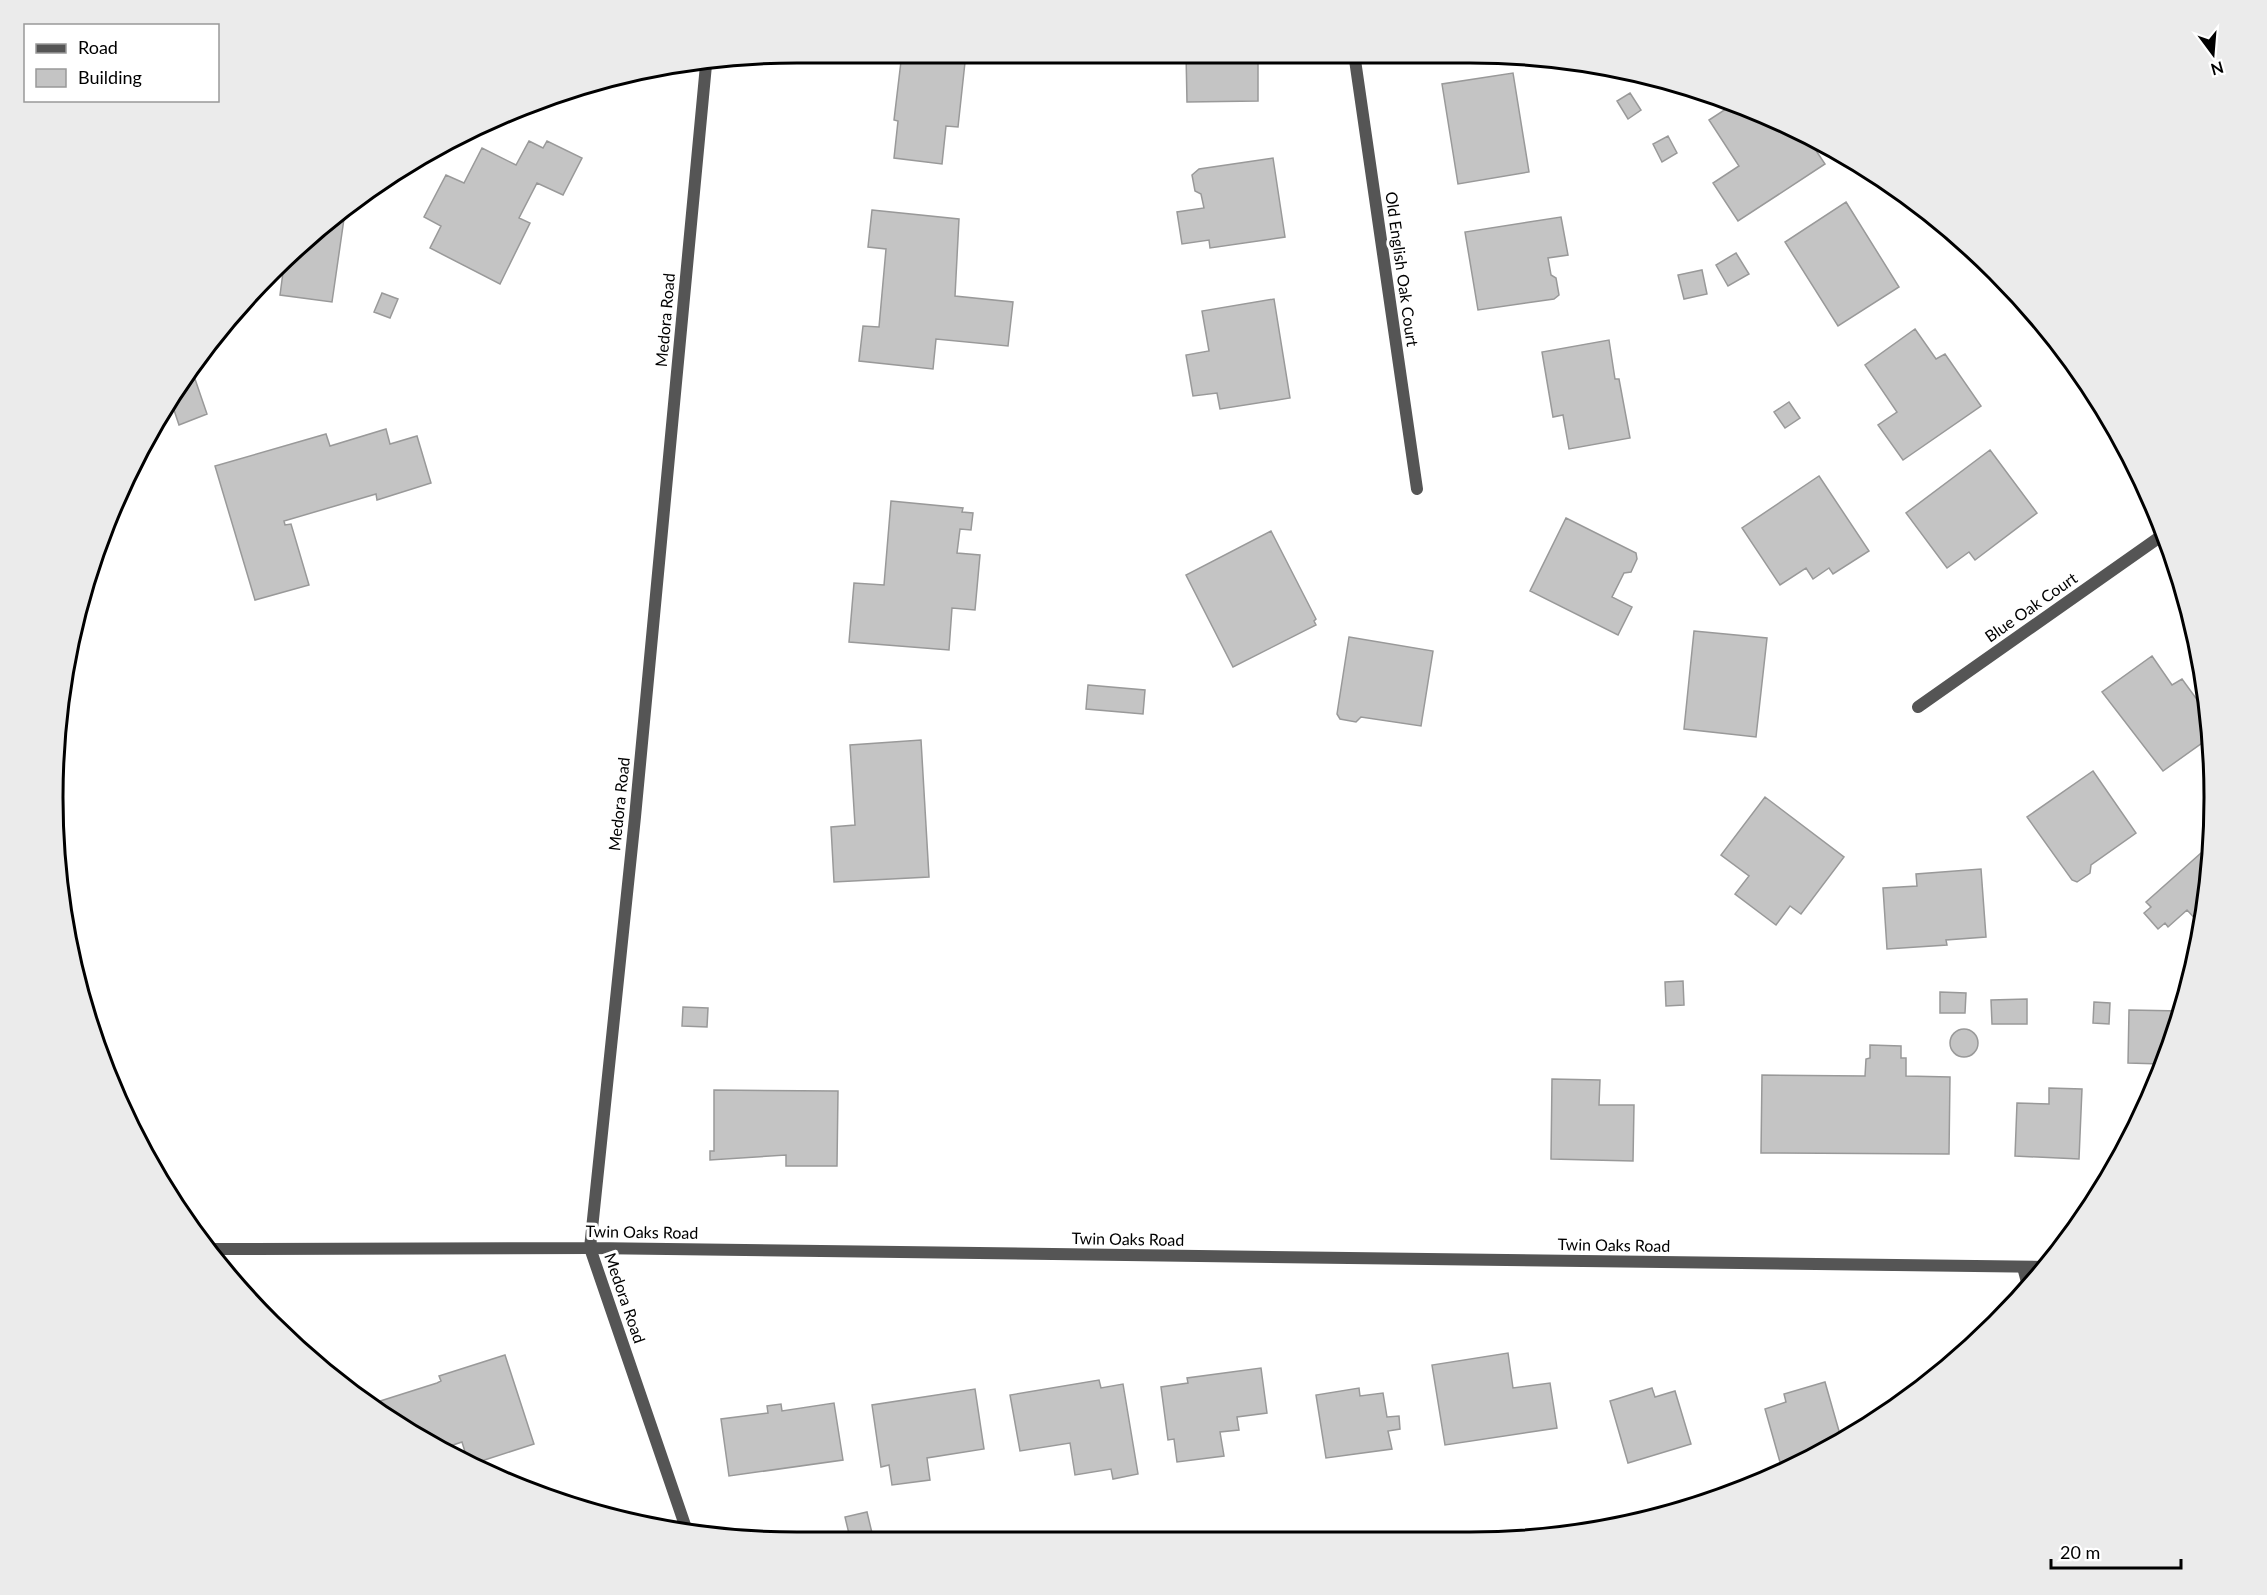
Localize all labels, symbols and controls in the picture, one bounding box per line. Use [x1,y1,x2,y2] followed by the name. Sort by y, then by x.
[24,24,219,102] legend
[2183,24,2243,84] north arrow
[78,36,118,58] text: Road
[2209,58,2226,80] text: N
[78,66,142,88] text: Building
[1382,190,1423,348] street label: Old English Oak Court
[651,272,678,368] street label: Medora Road
[1981,568,2081,645] street label: Blue Oak Court
[604,756,633,852] street label: Medora Road
[586,1221,699,1242] street label: Twin Oaks Road
[1072,1228,1185,1249] street label: Twin Oaks Road
[1558,1234,1671,1255] street label: Twin Oaks Road
[601,1250,650,1346] street label: Medora Road
[2051,1532,2182,1570] scale bar
[2060,1541,2100,1563] text: 20 m

